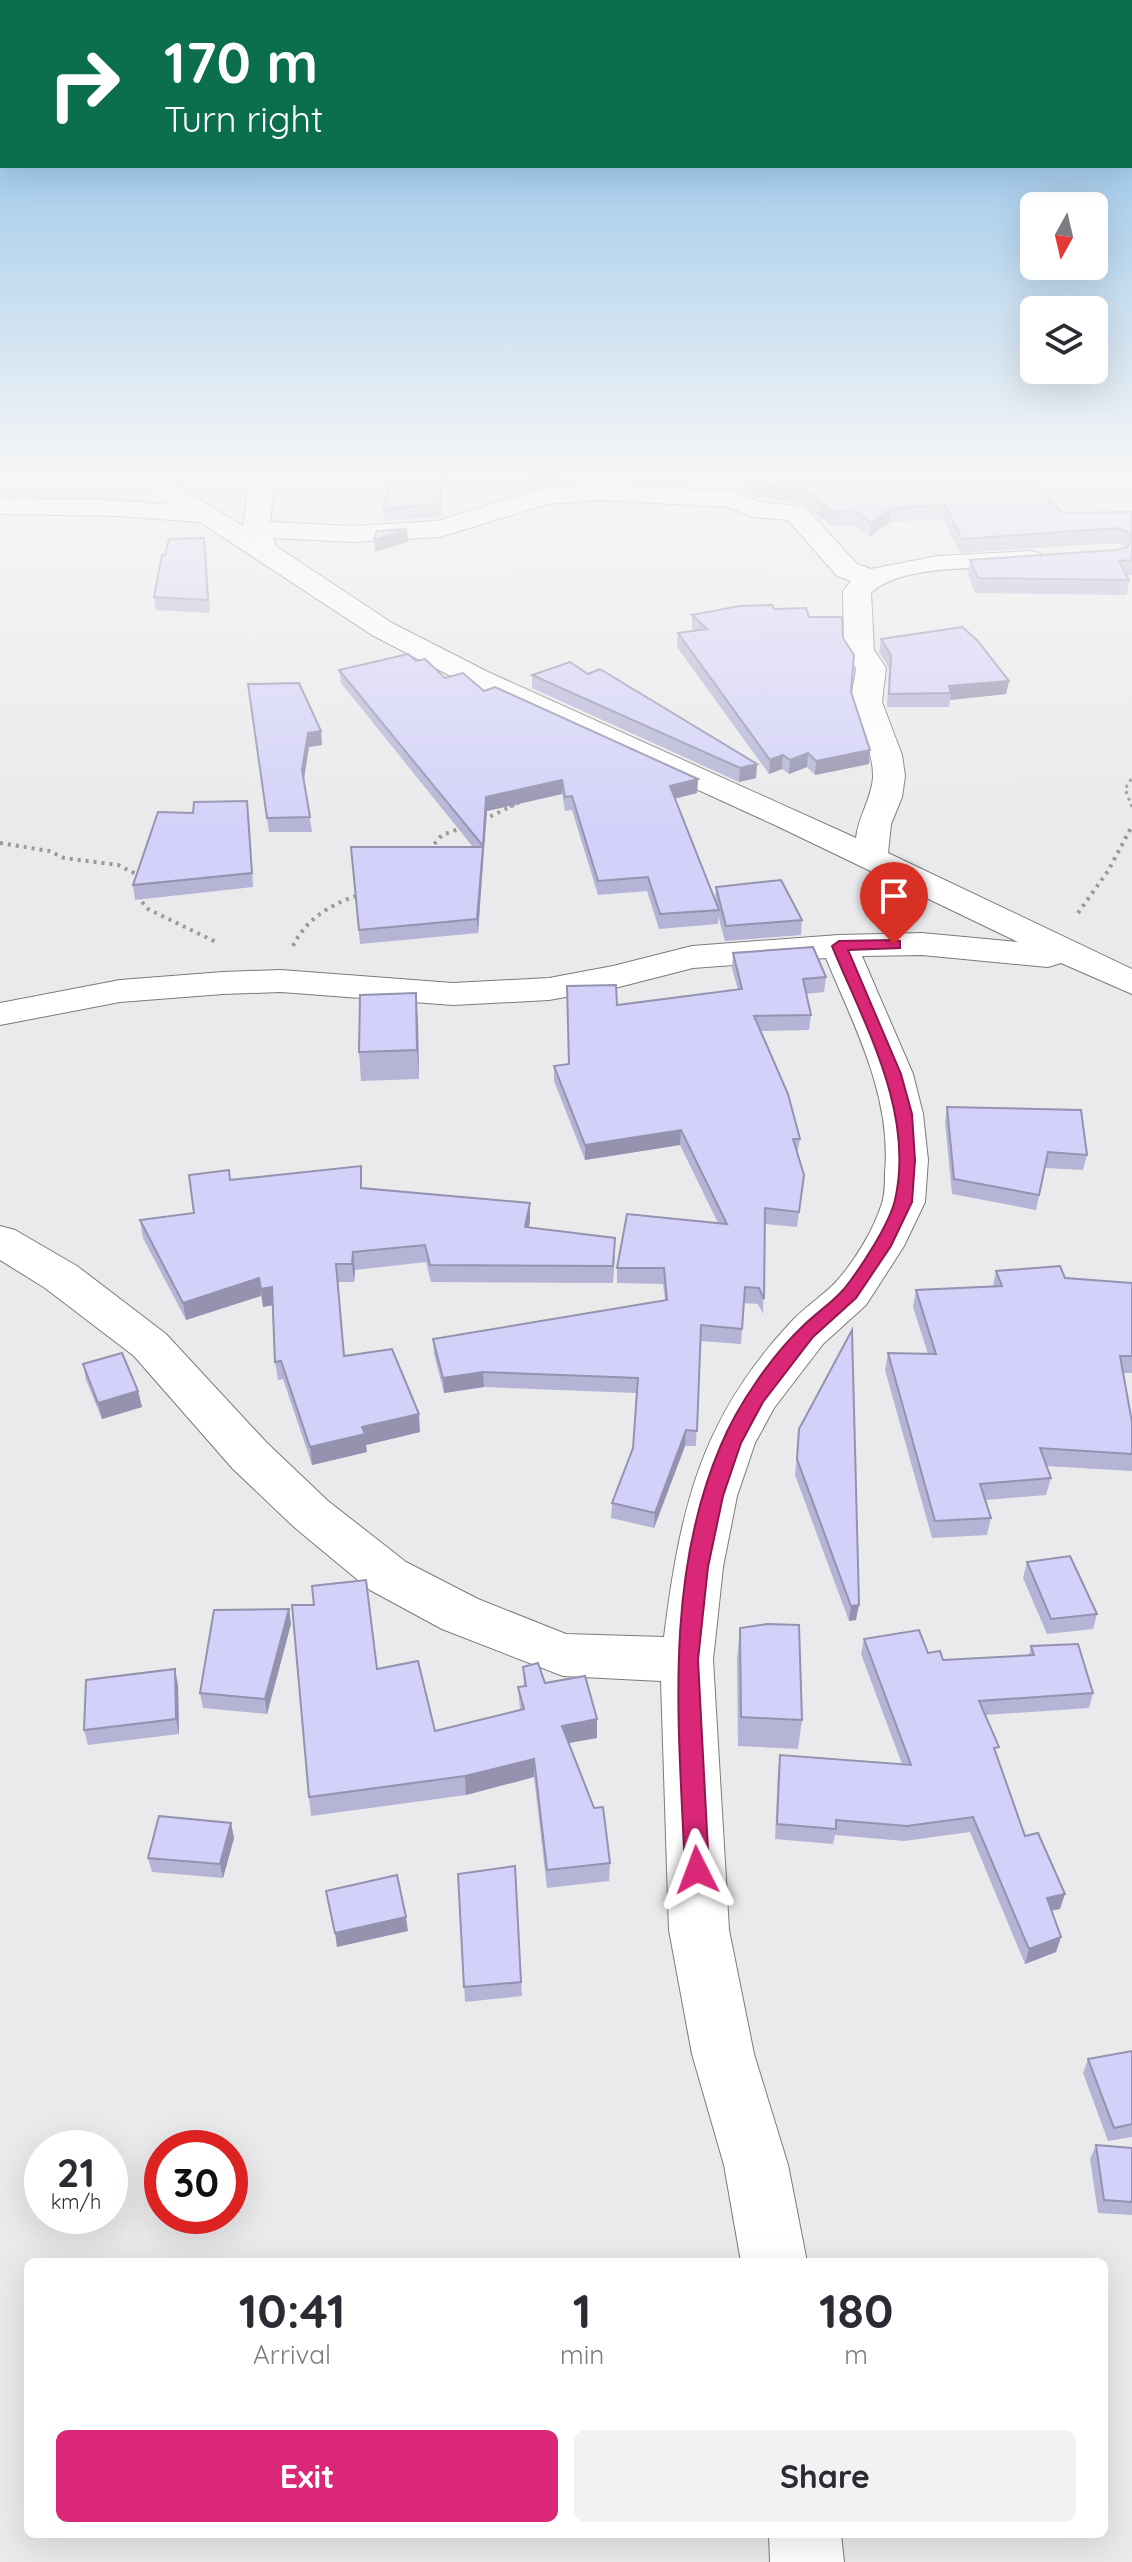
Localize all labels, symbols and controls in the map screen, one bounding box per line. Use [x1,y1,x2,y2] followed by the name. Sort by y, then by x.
[164,27,318,97] text: 170 m
[32,32,136,136] icon: right
[164,96,323,141] text: Turn right
[1020,192,1108,280] north arrow
[1020,192,1108,384] map controls
[1020,296,1108,384] button: layers
[860,862,928,944] pin
[872,874,916,918] icon: arrive
[655,1828,739,1912] position arrow
[144,2130,248,2234] speed limit sign: 30
[57,2147,95,2197] text: 21
[51,2189,101,2214] text: km/h
[239,2280,345,2340] text: 10:41
[573,2280,591,2340] text: 1
[819,2280,893,2340] text: 180
[253,2338,331,2371] text: Arrival
[560,2338,604,2371] text: min
[844,2338,868,2371] text: m
[56,2430,558,2522] button: Exit
[574,2430,1076,2522] button: Share

